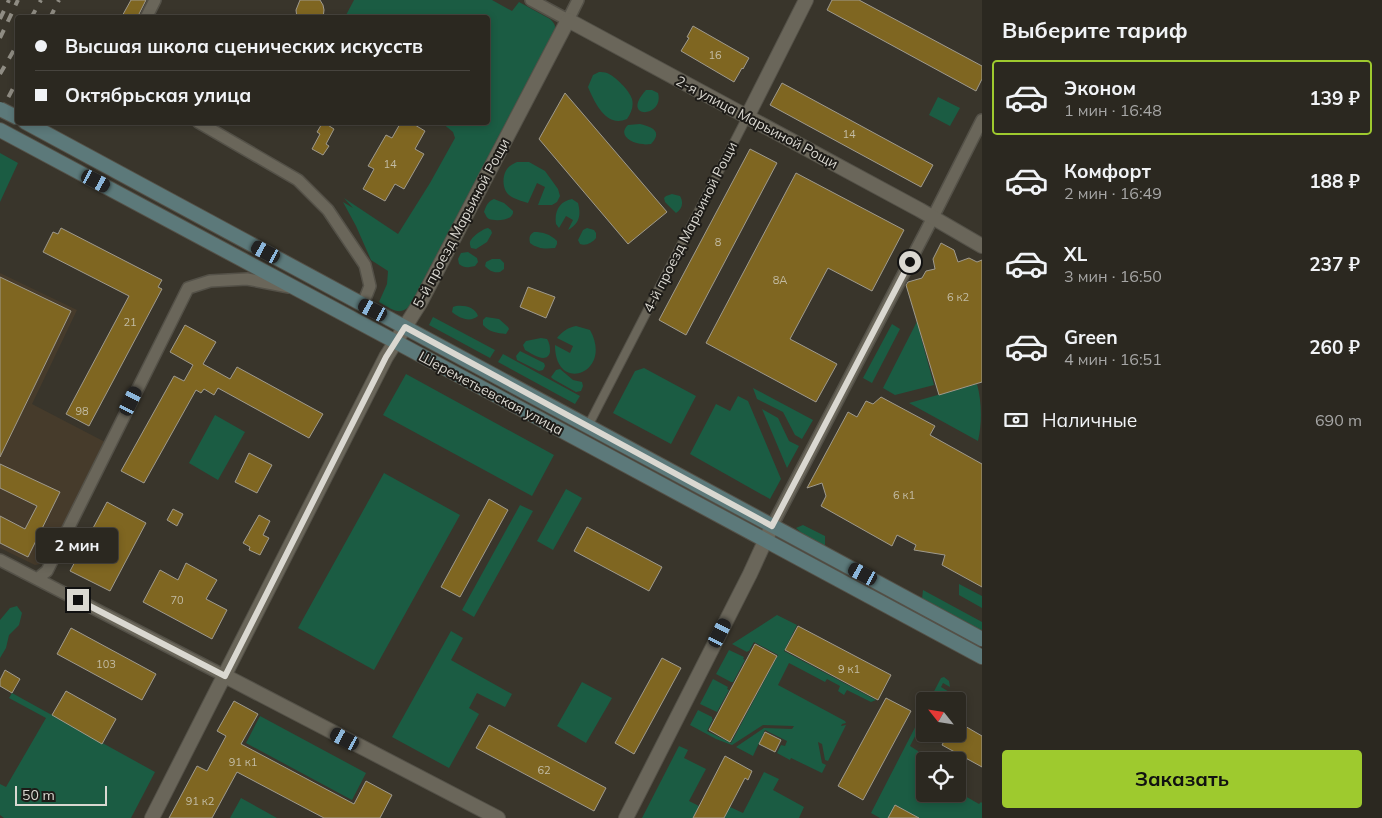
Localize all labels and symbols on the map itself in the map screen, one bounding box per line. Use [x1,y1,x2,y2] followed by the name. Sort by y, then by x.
[708,48,722,62] house number: 16
[673,72,841,172] street label: 2-я улица Марьиной Рощи
[842,127,856,141] house number: 14
[409,135,513,311] street label: 5-й проезд Марьиной Рощи
[639,139,741,315] street label: 4-й проезд Марьиной Рощи
[383,157,397,171] house number: 14
[79,167,112,195] car
[715,235,722,249] house number: 8
[249,238,282,266] car
[899,251,921,273] route start
[773,273,787,287] house number: 8А
[947,290,969,304] house number: 6 к2
[356,296,389,324] car
[123,315,137,329] house number: 21
[416,347,566,439] street label: Шереметьевская улица
[117,384,144,418] car
[75,404,89,418] house number: 98
[893,488,915,502] house number: 6 к1
[37,528,119,562] callout: 2 мин
[846,560,879,588] car
[67,589,89,611] route end
[170,593,184,607] house number: 70
[706,616,733,650] car
[96,657,116,671] house number: 103
[838,662,860,676] house number: 9 к1
[916,692,966,742] north arrow
[328,725,361,753] car
[229,755,257,769] house number: 91 к1
[537,763,551,777] house number: 62
[15,783,108,806] scale bar
[186,794,215,808] house number: 91 к2

